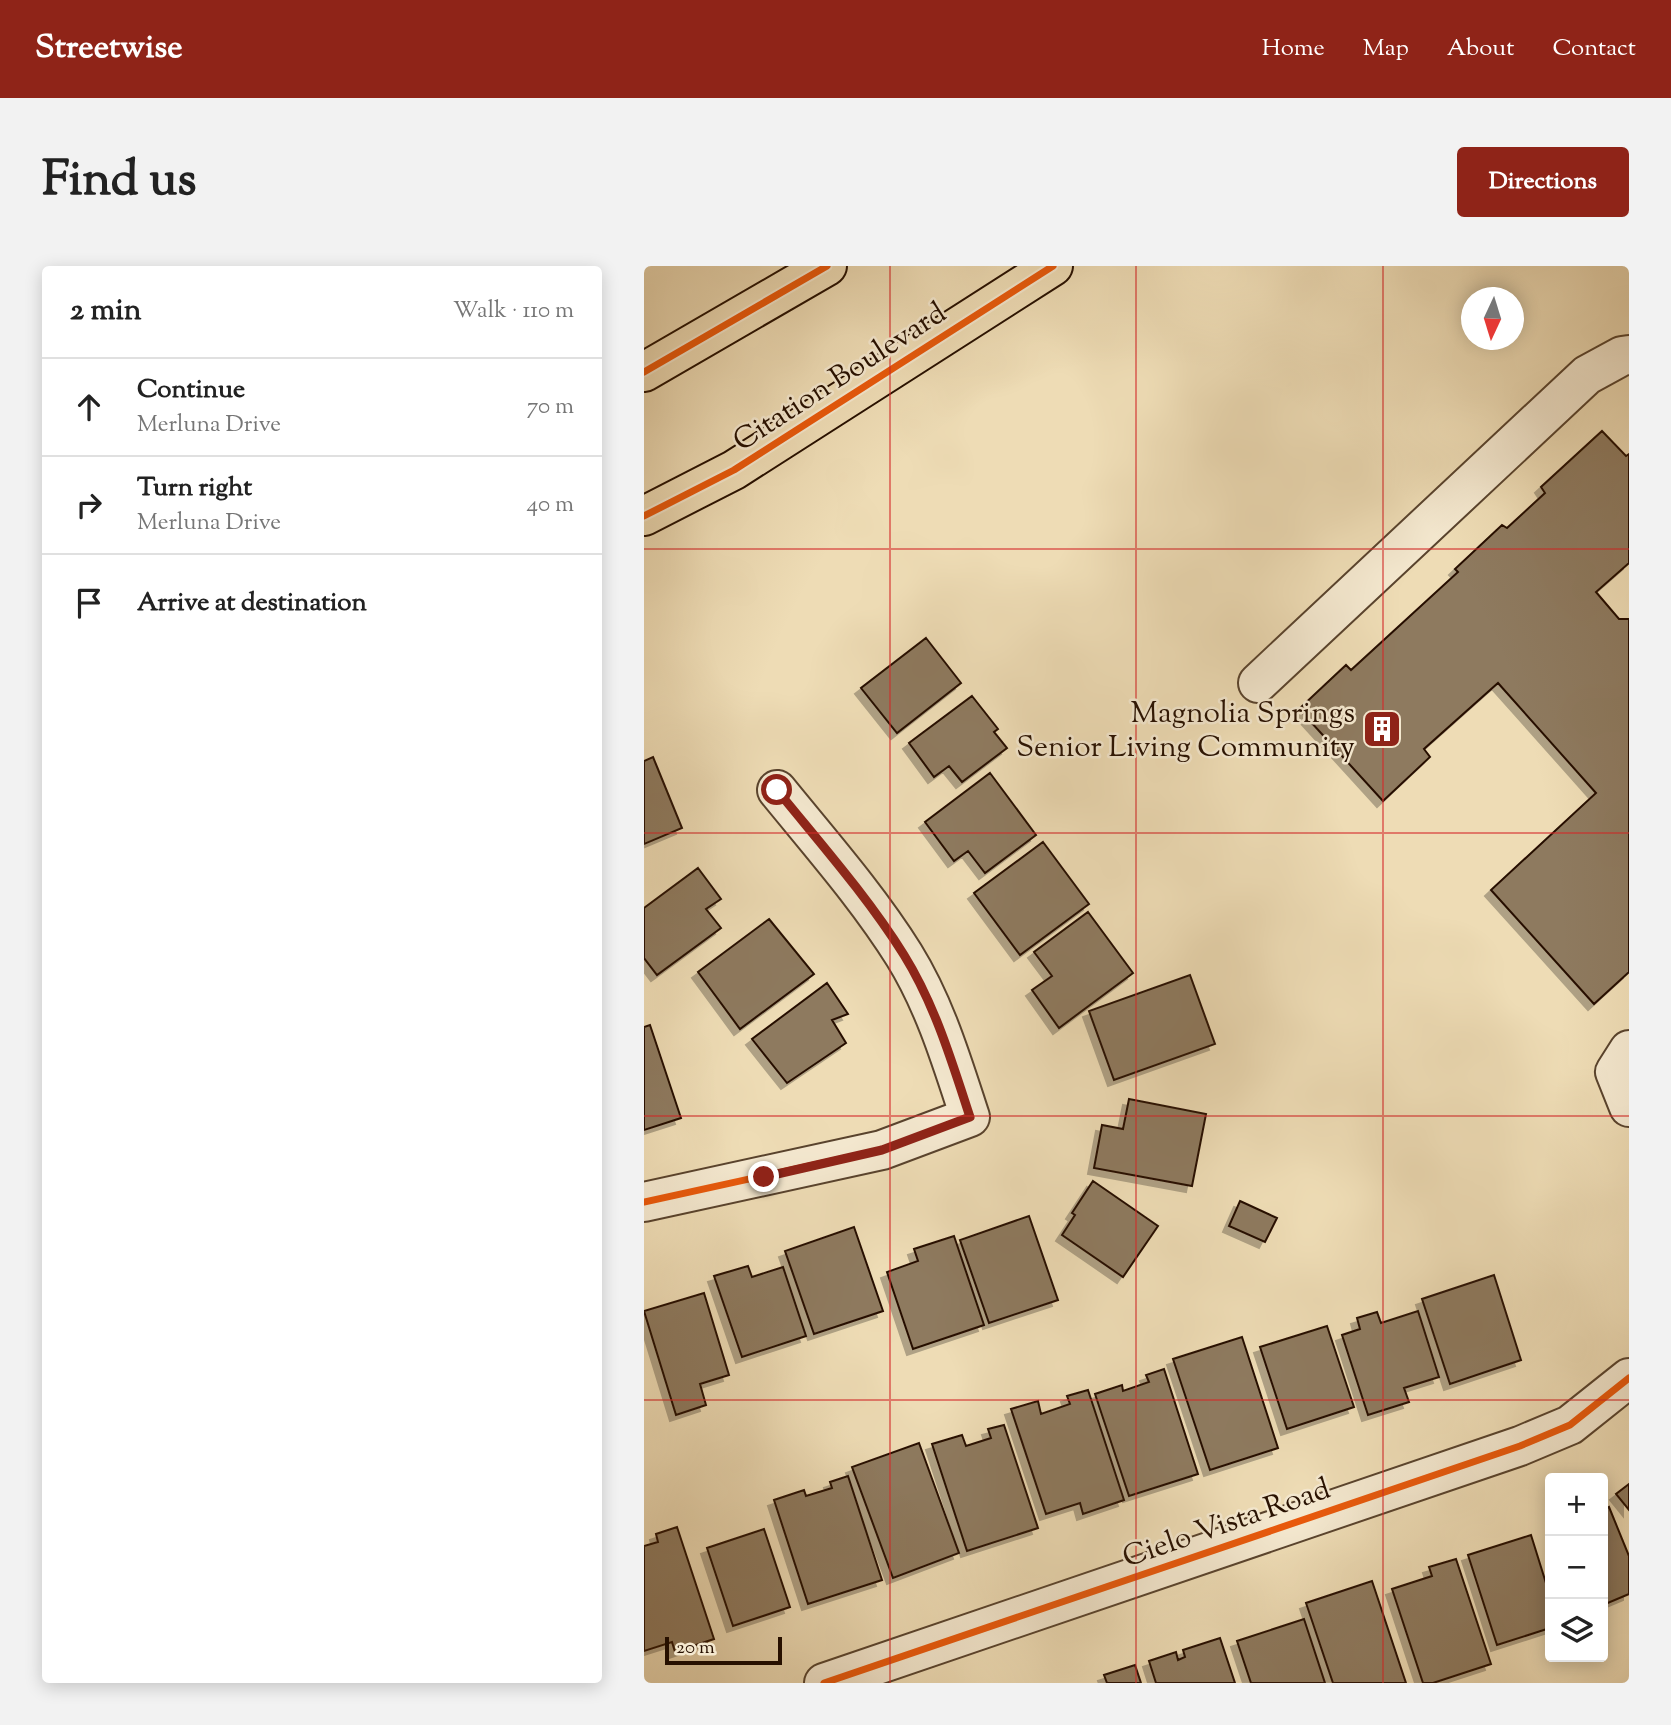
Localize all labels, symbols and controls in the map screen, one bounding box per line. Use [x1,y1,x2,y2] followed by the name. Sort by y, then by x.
[35,25,183,73] text: Streetwise
[1262,32,1325,66] text: Home
[1363,32,1409,66] text: Map
[1447,32,1514,66] text: About
[1552,32,1636,66] text: Contact
[42,147,196,217] text: Find us
[1457,147,1629,217] button: Directions
[1461,287,1524,350] north arrow
[70,290,142,333] text: 2 min
[725,293,956,463] street label: Citation Boulevard
[453,295,574,328] text: Walk · 110 m
[137,372,245,409] text: Continue
[70,388,108,426] icon: ahead
[527,391,574,424] text: 70 m
[137,409,281,442] text: Merluna Drive
[137,470,252,507] text: Turn right
[70,486,108,524] icon: right
[527,489,574,522] text: 40 m
[137,507,281,540] text: Merluna Drive
[70,584,108,622] icon: arrive
[137,585,367,622] text: Arrive at destination
[1016,693,1355,770] place label: Magnolia Springs Senior Living Community
[1361,708,1403,750] building icon: Magnolia Springs Senior Living Community
[761,774,792,805] route start
[748,1161,779,1192] route end
[1117,1469,1337,1580] street label: Cielo Vista Road
[1545,1473,1608,1662] map controls
[1545,1473,1608,1536] button: +
[1545,1536,1608,1599] button: −
[1545,1599,1608,1662] button: layers
[665,1634,782,1666] scale bar
[676,1635,715,1662] text: 20 m

